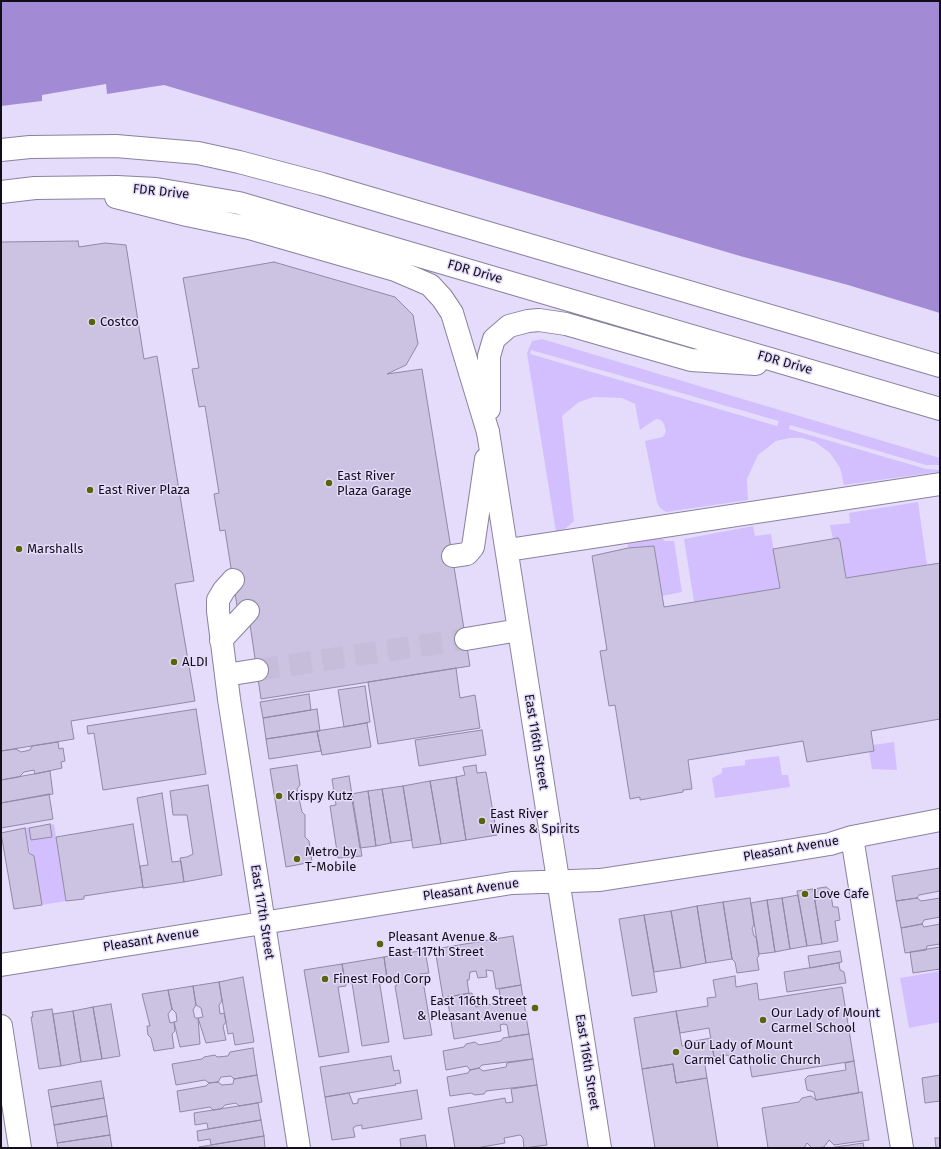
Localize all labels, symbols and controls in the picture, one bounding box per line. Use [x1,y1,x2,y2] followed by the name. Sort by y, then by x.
[132,181,190,203] street label: FDR Drive
[446,257,504,287] street label: FDR Drive
[100,314,139,330] place label: Costco
[87,317,97,327] marker: Costco
[756,348,814,378] street label: FDR Drive
[337,468,412,499] place label: East River Plaza Garage
[324,478,334,488] marker: East River Plaza Garage
[98,482,190,498] place label: East River Plaza
[85,485,95,495] marker: East River Plaza
[27,541,83,557] place label: Marshalls
[14,544,24,554] marker: Marshalls
[182,654,208,670] place label: ALDI
[169,657,179,667] marker: ALDI
[521,693,551,791] street label: East 116th Street
[287,788,352,804] place label: Krispy Kutz
[274,791,284,801] marker: Krispy Kutz
[490,806,579,837] place label: East River Wines & Spirits
[477,816,487,826] marker: East River Wines & Spirits
[742,833,840,865] street label: Pleasant Avenue
[305,844,357,875] place label: Metro by T-Mobile
[292,854,302,864] marker: Metro by T-Mobile
[247,863,277,961] street label: East 117th Street
[422,876,520,904] street label: Pleasant Avenue
[813,886,869,902] place label: Love Cafe
[800,889,810,899] marker: Love Cafe
[102,925,200,955] street label: Pleasant Avenue
[388,929,498,960] place label: Pleasant Avenue & East 117th Street
[375,939,385,949] marker: Pleasant Avenue & East 117th Street
[333,971,431,987] place label: Finest Food Corp
[320,974,330,984] marker: Finest Food Corp
[417,993,527,1024] place label: East 116th Street & Pleasant Avenue
[530,1003,540,1013] marker: East 116th Street & Pleasant Avenue
[771,1005,880,1036] place label: Our Lady of Mount Carmel School
[572,1013,602,1111] street label: East 116th Street
[758,1015,768,1025] marker: Our Lady of Mount Carmel School
[684,1037,821,1068] place label: Our Lady of Mount Carmel Catholic Church
[671,1047,681,1057] marker: Our Lady of Mount Carmel Catholic Church

